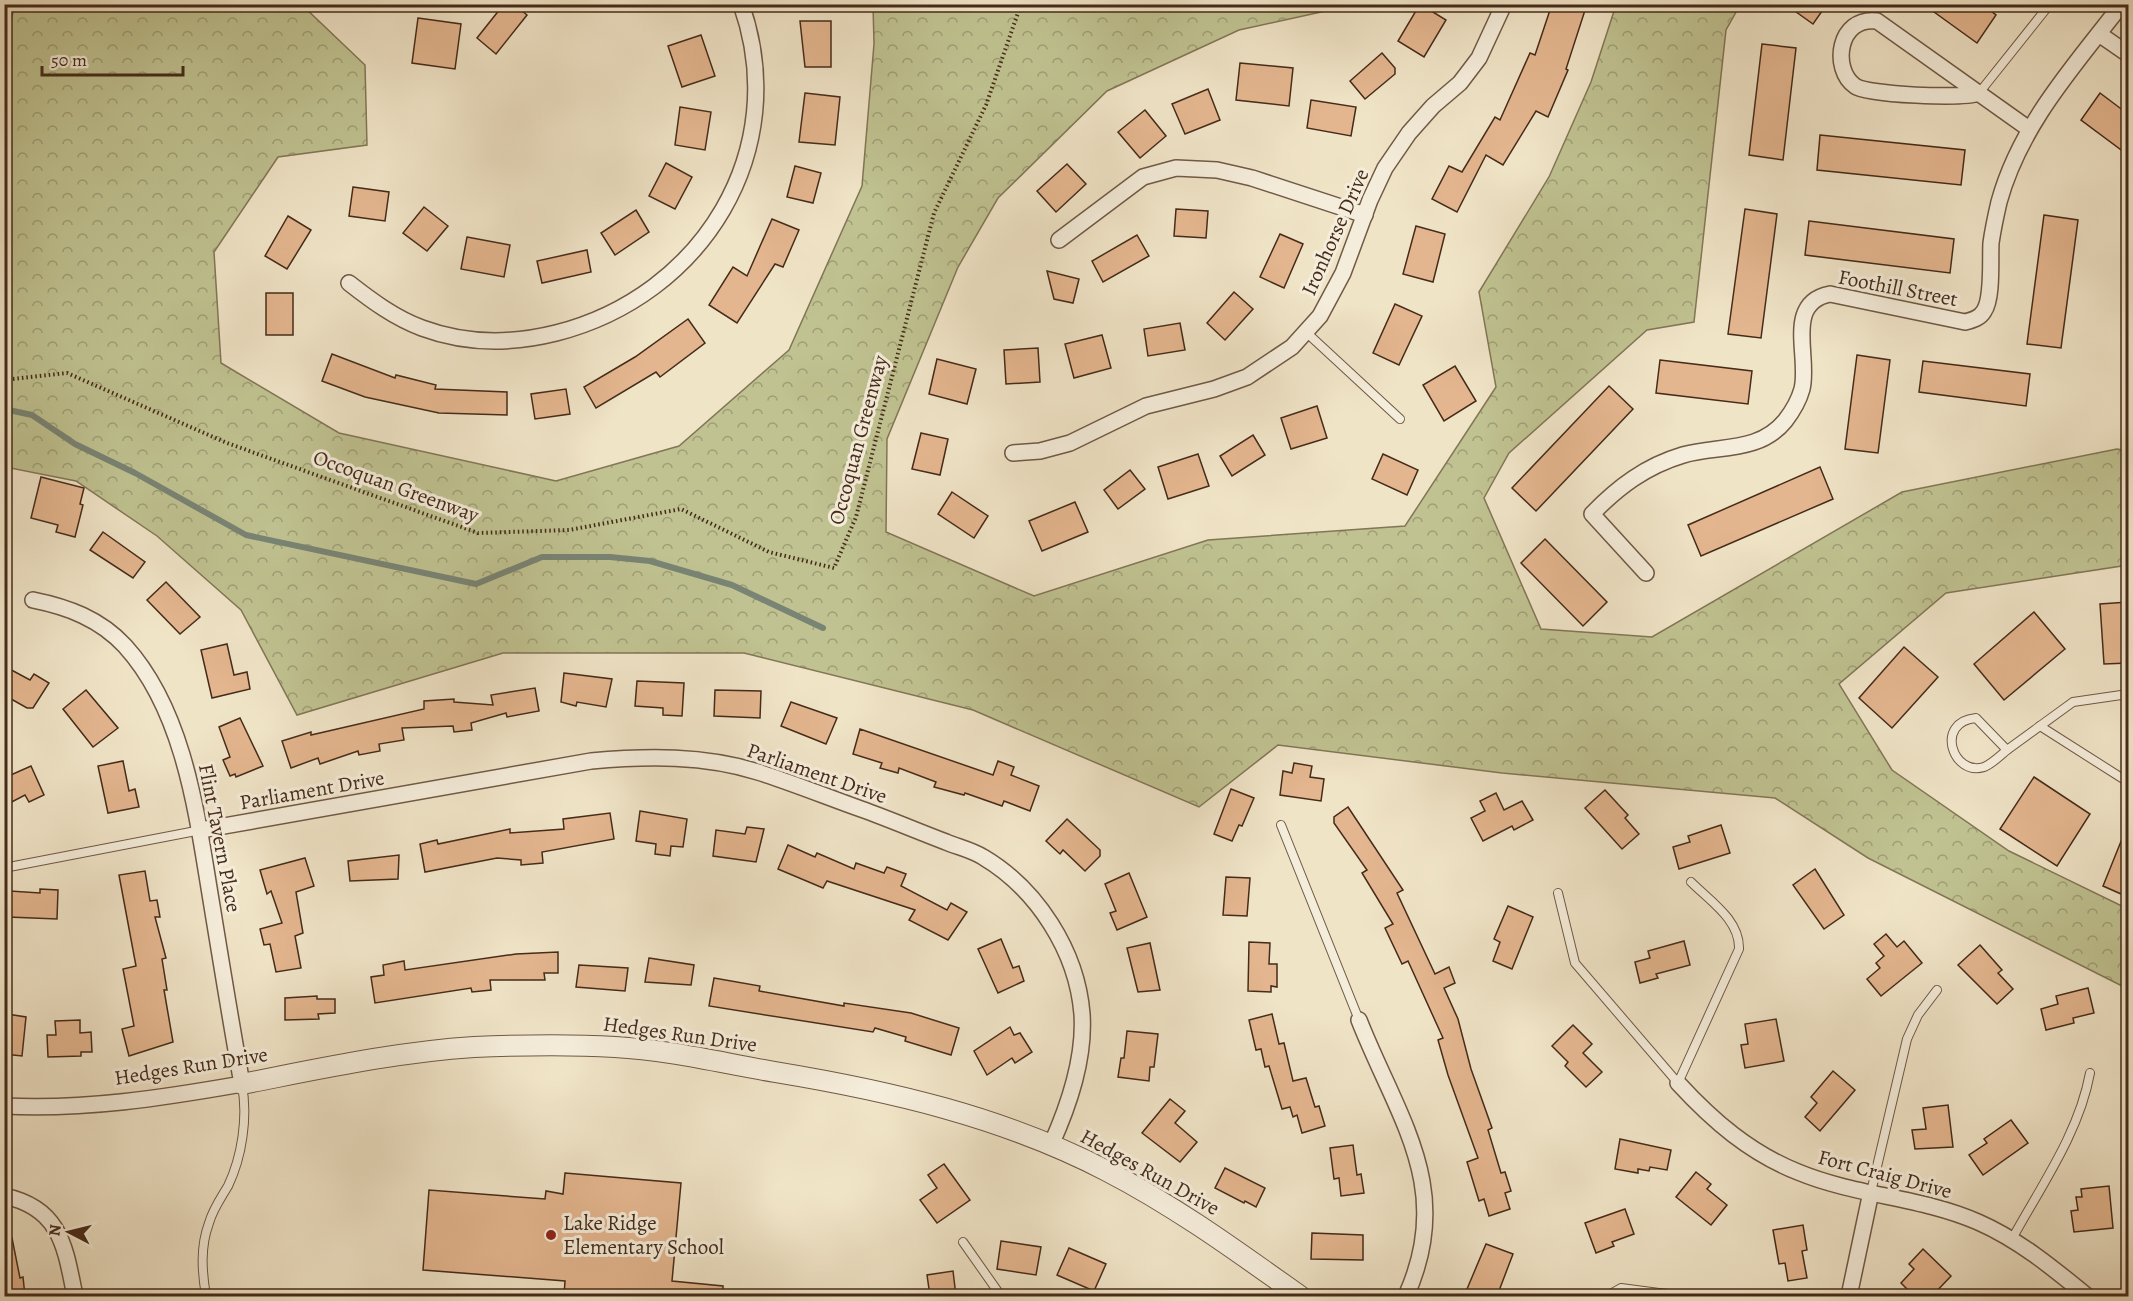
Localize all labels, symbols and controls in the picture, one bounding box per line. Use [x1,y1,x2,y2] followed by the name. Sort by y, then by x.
[42,39,183,77] scale bar
[51,48,87,72] text: 50 m
[1295,164,1375,300] street label: Ironhorse Drive
[1836,263,1960,313] street label: Foothill Street
[822,352,894,528] street label: Occoquan Greenway
[309,443,483,529] street label: Occoquan Greenway
[743,736,891,810] street label: Parliament Drive
[192,761,248,915] street label: Flint Tavern Place
[237,763,387,817] street label: Parliament Drive
[601,1009,759,1059] street label: Hedges Run Drive
[112,1040,270,1092] street label: Hedges Run Drive
[1075,1122,1225,1222] street label: Hedges Run Drive
[1815,1143,1955,1205] street label: Fort Craig Drive
[39,1202,99,1262] north arrow
[563,1209,724,1261] place label: Lake Ridge Elementary School
[43,1223,67,1237] text: N
[544,1228,558,1242] marker: Lake Ridge Elementary School

